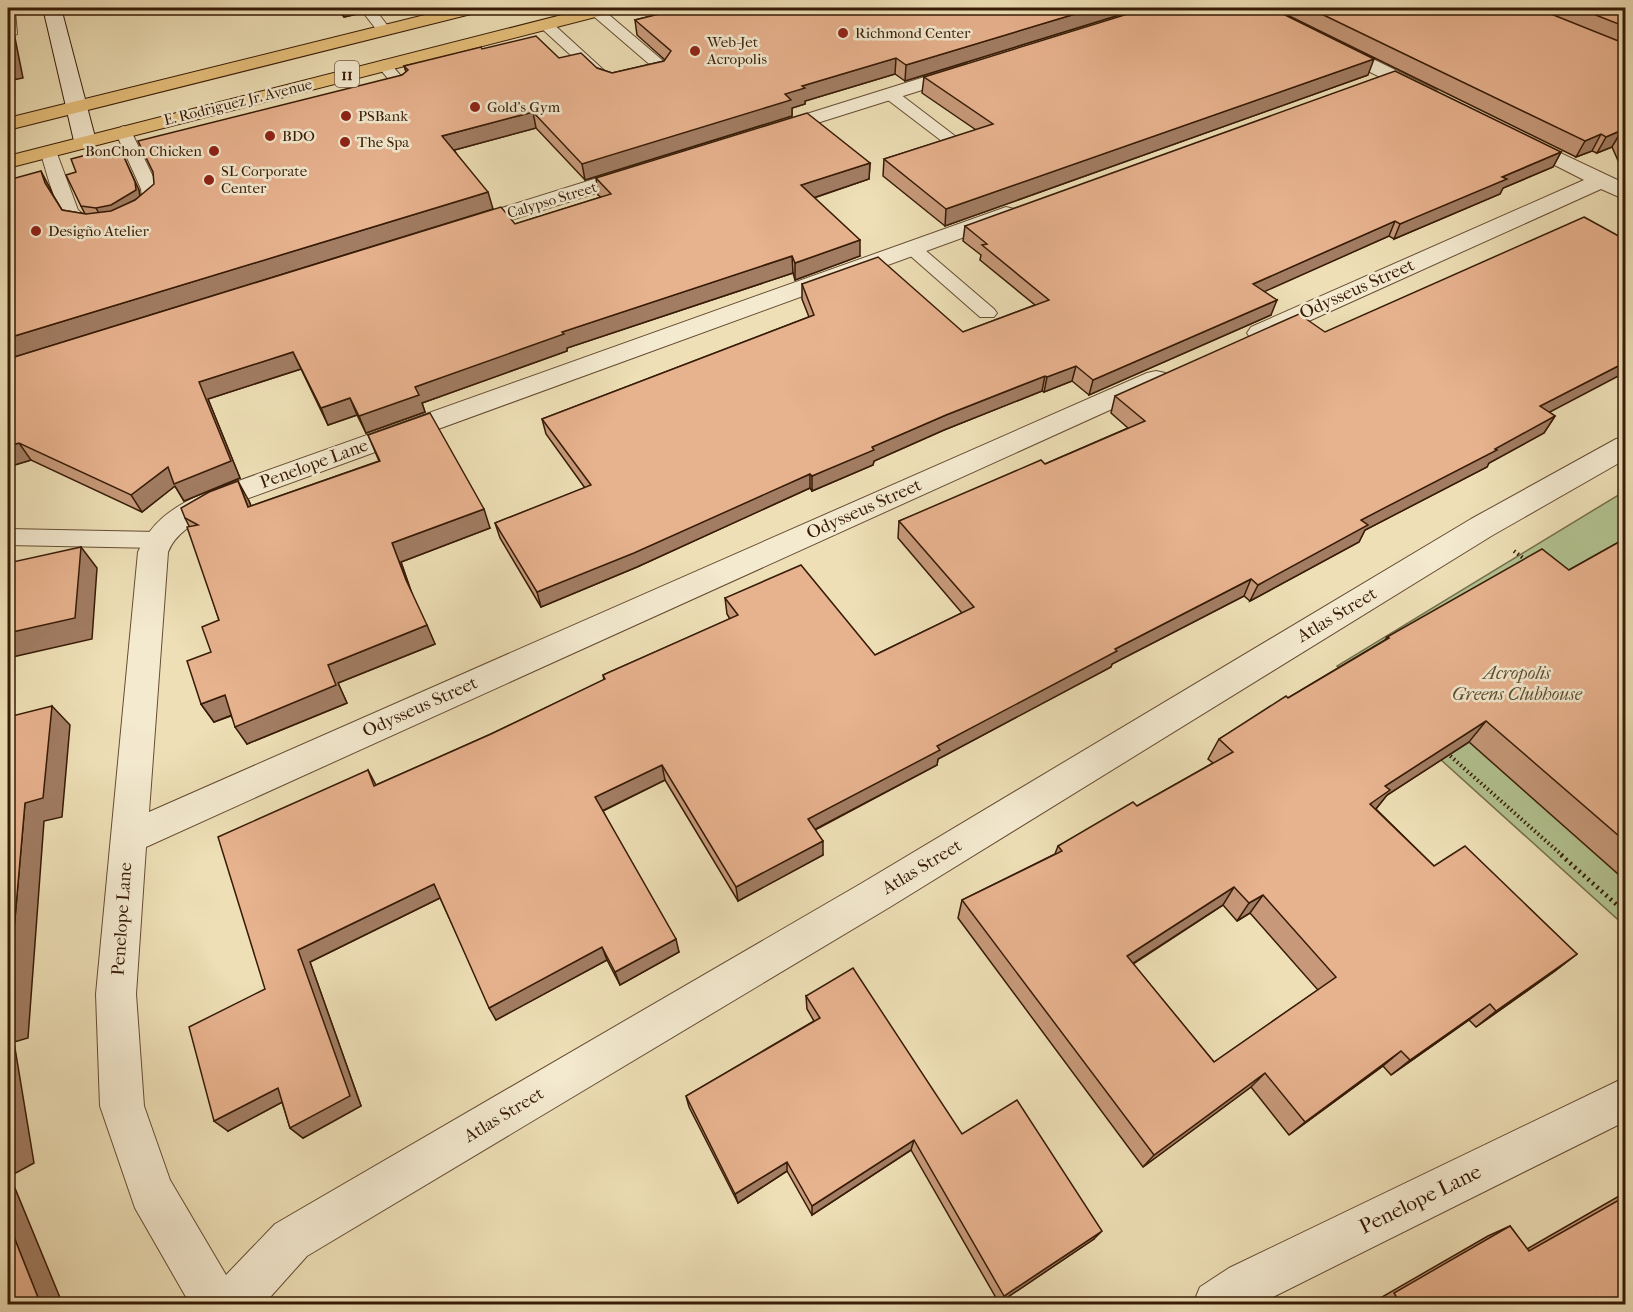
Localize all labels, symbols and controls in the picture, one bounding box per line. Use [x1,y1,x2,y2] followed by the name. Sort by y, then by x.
[855,24,971,42] place label: Richmond Center
[836,26,850,40] marker: Richmond Center
[706,33,767,68] place label: Web-Jet Acropolis
[688,44,702,58] marker: Web-Jet Acropolis
[335,61,359,87] road number: 11
[162,75,315,129] street label: E. Rodriguez Jr. Avenue
[487,98,561,116] place label: Gold's Gym
[468,100,482,114] marker: Gold's Gym
[358,107,408,125] place label: PSBank
[339,109,353,123] marker: PSBank
[282,127,315,145] place label: BDO
[263,129,277,143] marker: BDO
[357,133,410,151] place label: The Spa
[338,135,352,149] marker: The Spa
[85,142,202,160] place label: BonChon Chicken
[207,144,221,158] marker: BonChon Chicken
[221,162,308,197] place label: SL Corporate Center
[202,173,216,187] marker: SL Corporate Center
[505,178,600,222] street label: Calypso Street
[48,222,150,240] place label: Desigño Atelier
[29,224,43,238] marker: Desigño Atelier
[1296,254,1418,324] street label: Odysseus Street
[257,435,371,493] street label: Penelope Lane
[803,474,925,544] street label: Odysseus Street
[1292,583,1381,648] street label: Atlas Street
[1452,663,1583,705] park label: Acropolis Greens Clubhouse
[359,672,481,742] street label: Odysseus Street
[877,835,966,900] street label: Atlas Street
[108,862,136,976] street label: Penelope Lane
[459,1083,548,1148] street label: Atlas Street
[1355,1159,1485,1239] street label: Penelope Lane

